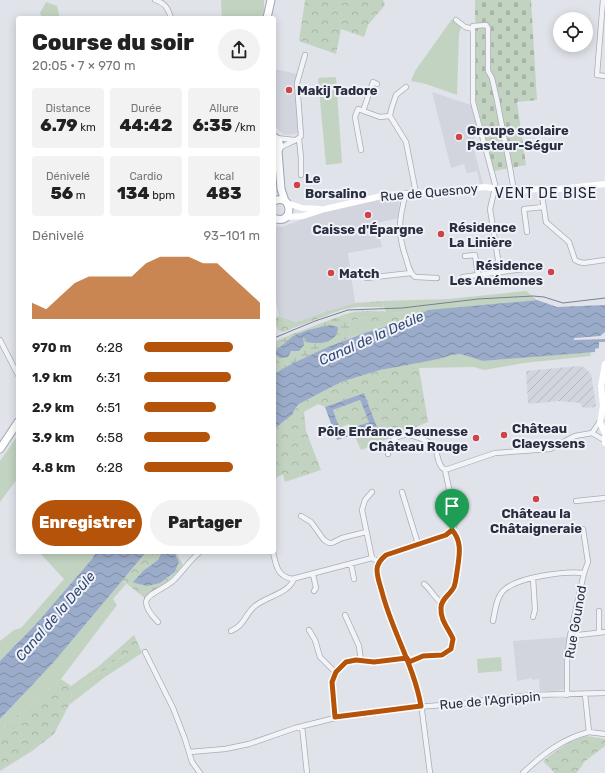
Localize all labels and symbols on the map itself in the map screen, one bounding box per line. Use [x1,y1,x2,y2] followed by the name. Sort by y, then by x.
[297,83,378,98] place label: Makij Tadore
[284,85,294,95] marker: Makij Tadore
[467,123,569,153] place label: Groupe scolaire Pasteur-Ségur
[454,132,464,142] marker: Groupe scolaire Pasteur-Ségur
[305,171,367,201] place label: Le Borsalino
[292,180,302,190] marker: Le Borsalino
[380,181,478,204] street label: Rue de Quesnoy
[495,185,597,202] district label: VENT DE BISE
[363,210,373,220] marker: Caisse d'Épargne
[449,220,516,250] place label: Résidence La Linière
[312,222,424,237] place label: Caisse d'Épargne
[436,229,446,239] marker: Résidence La Linière
[449,258,543,288] place label: Résidence Les Anémones
[339,266,380,281] place label: Match
[546,267,556,277] marker: Résidence Les Anémones
[326,268,336,278] marker: Match
[316,308,426,369] water label: Canal de la Deûle
[512,421,585,451] place label: Château Claeyssens
[318,424,468,454] place label: Pôle Enfance Jeunesse Château Rouge
[499,430,509,440] marker: Château Claeyssens
[471,433,481,443] marker: Pôle Enfance Jeunesse Château Rouge
[435,489,469,530] pin
[531,494,541,504] marker: Château la Châtaigneraie
[490,506,582,536] place label: Château la Châtaigneraie
[12,568,99,665] water label: Canal de la Deûle
[562,584,589,660] street label: Rue Gounod
[439,689,541,713] street label: Rue de l'Agrippin

